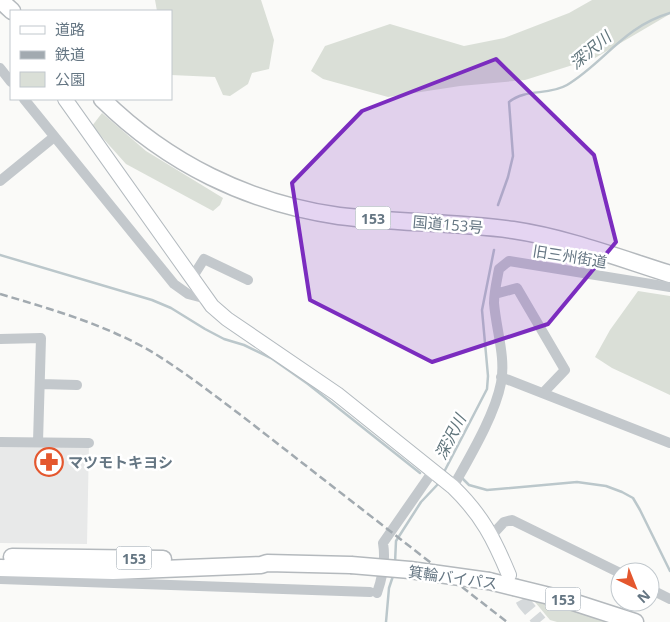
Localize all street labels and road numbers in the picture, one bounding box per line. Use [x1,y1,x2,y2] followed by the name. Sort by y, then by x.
[356,207,390,230] road number: 153
[412,211,484,237] street label: 国道153号
[531,240,609,272] street label: 旧三州街道
[116,546,152,570] road number: 153
[407,561,499,593] street label: 箕輪バイパス
[546,588,580,610] road number: 153

